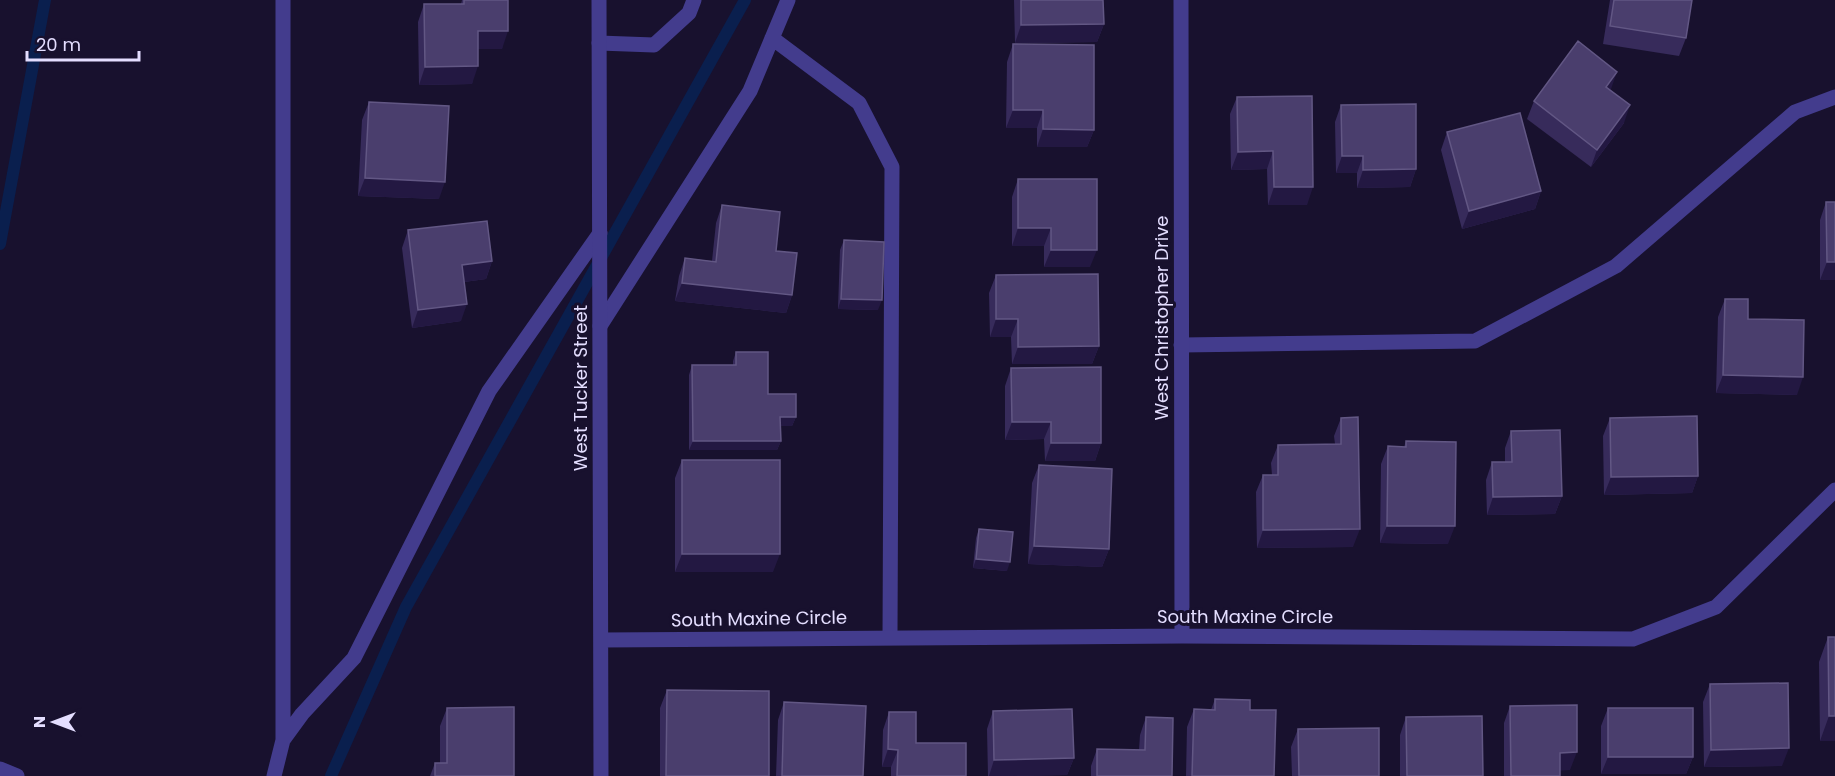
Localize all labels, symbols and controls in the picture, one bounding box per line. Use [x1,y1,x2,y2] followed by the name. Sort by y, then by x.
[27,24,140,62] scale bar
[36,32,81,57] text: 20 m
[1149,215,1174,421] street label: West Christopher Drive
[568,305,593,471] street label: West Tucker Street
[671,604,847,633] street label: South Maxine Circle
[1157,604,1333,629] street label: South Maxine Circle
[24,692,84,752] north arrow
[28,716,51,728] text: N

